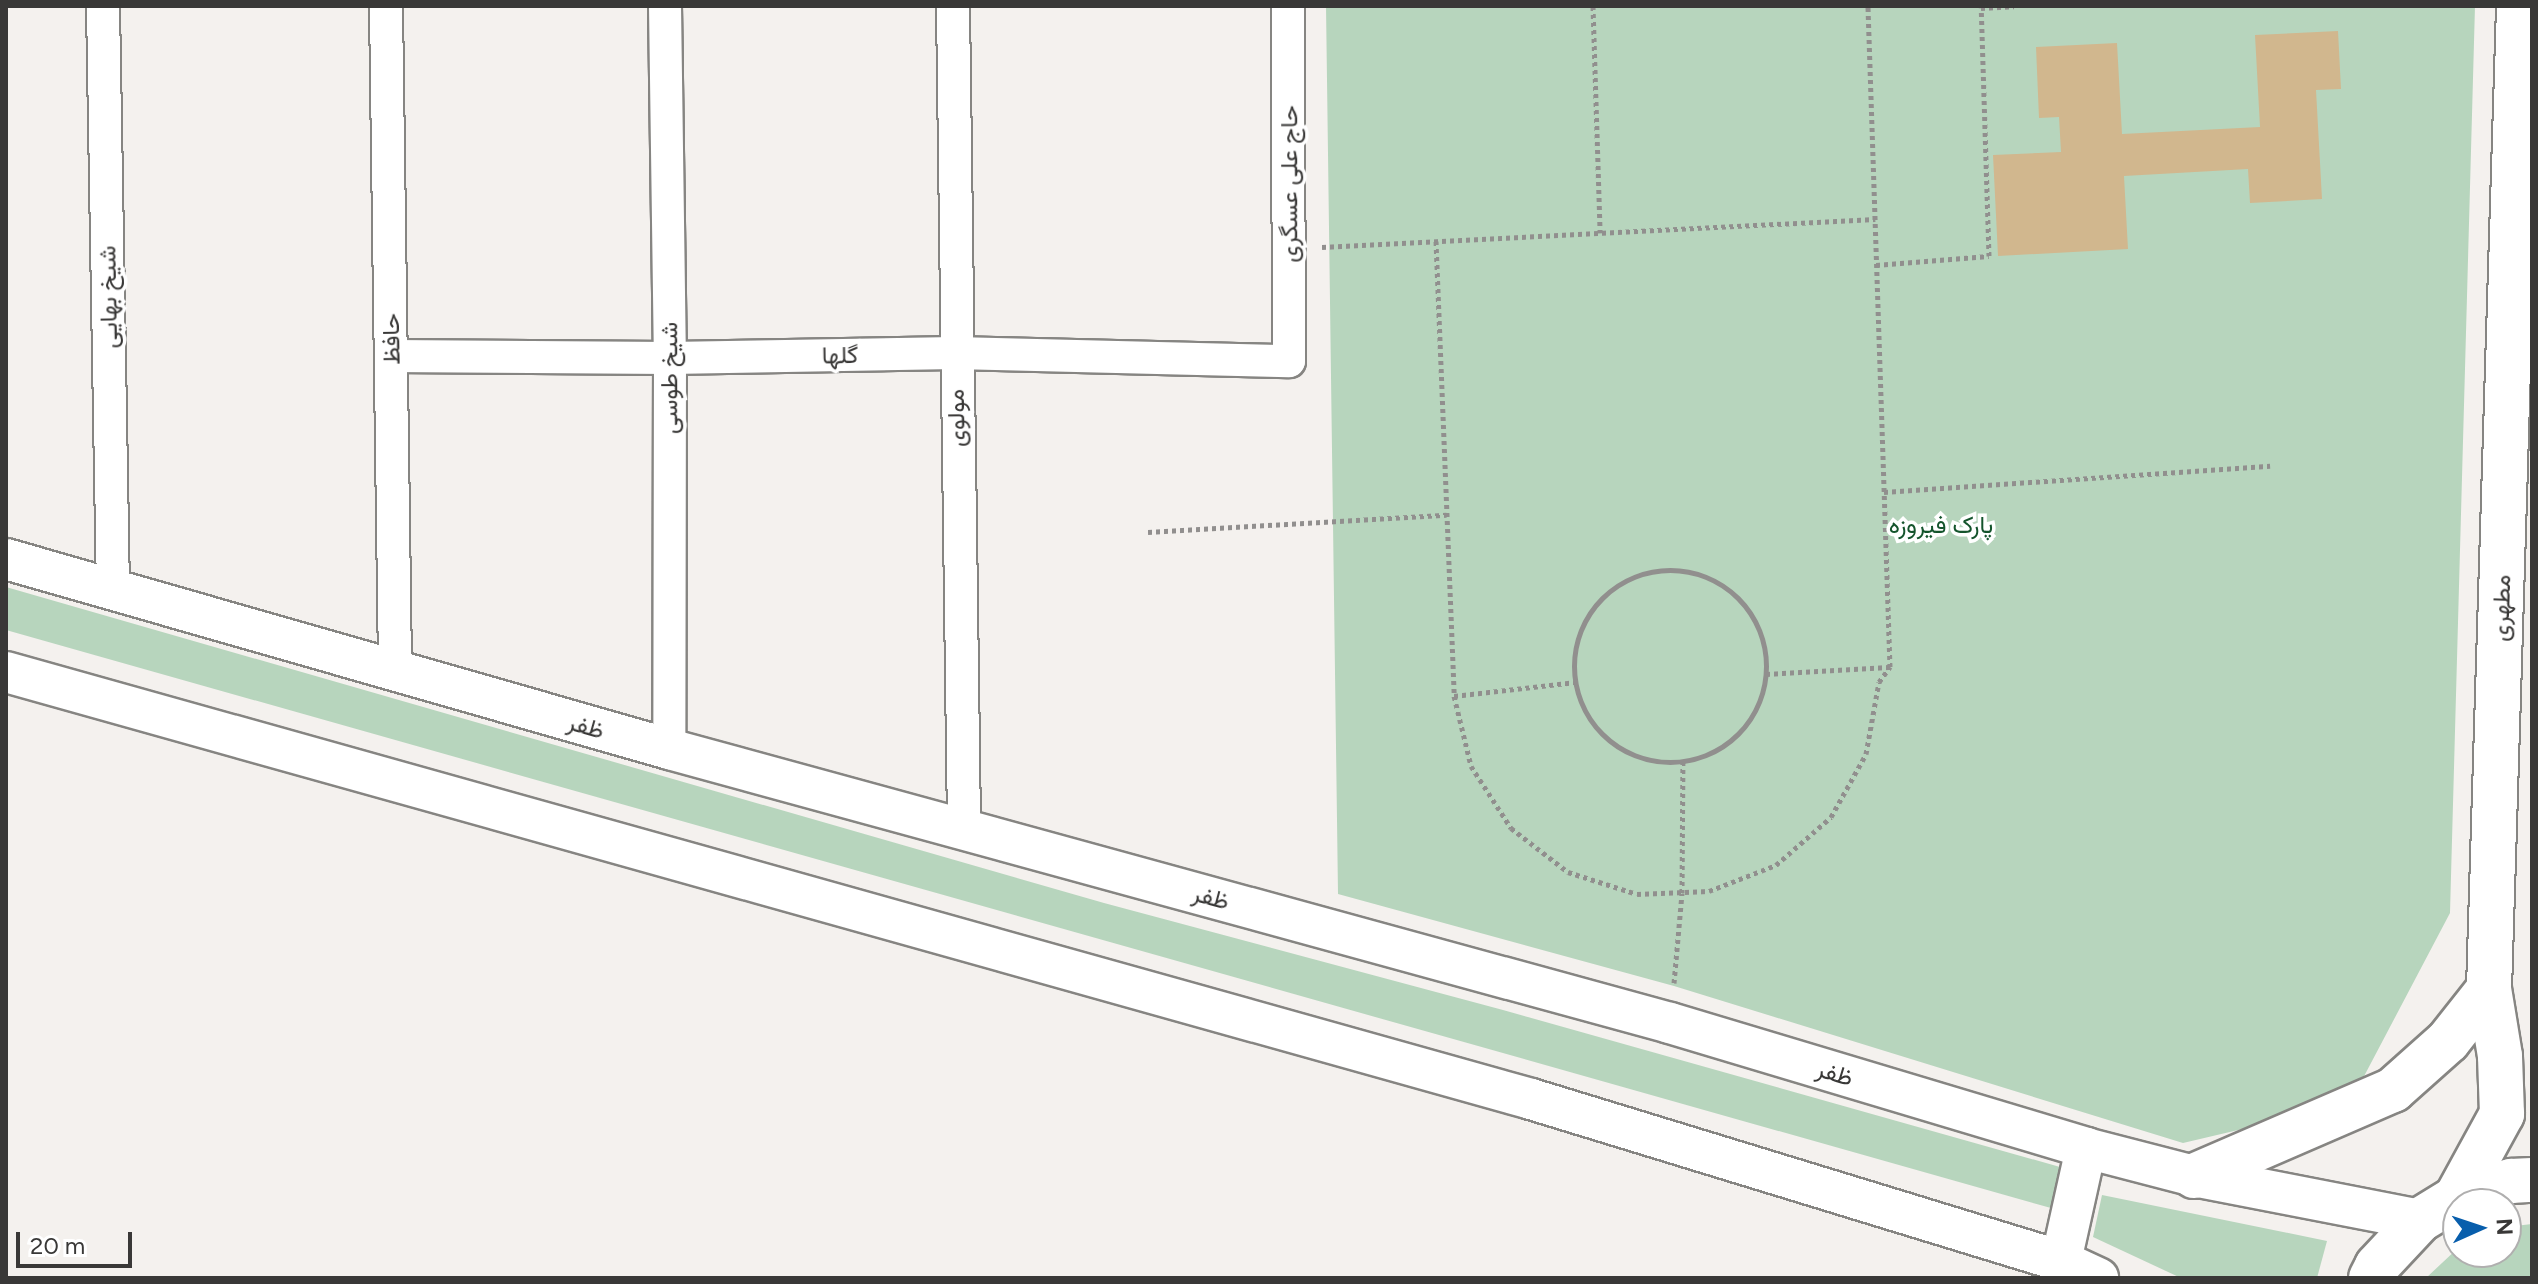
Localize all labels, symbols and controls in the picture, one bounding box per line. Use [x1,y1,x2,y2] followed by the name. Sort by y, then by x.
[1275,105,1303,263] street label: حاج علی عسگری
[93,245,123,349] street label: شیخ بهایی
[376,313,406,365] street label: حافظ
[655,322,683,434] street label: شیخ طوسی
[821,340,859,370] street label: گلها
[941,389,971,447] street label: مولوی
[1889,511,1993,539] park label: پارک فیروزه
[2485,574,2517,642] street label: مطهری
[564,707,608,745] street label: ظفر
[1189,878,1233,916] street label: ظفر
[1813,1054,1857,1092] street label: ظفر
[2442,1188,2522,1268] north arrow
[20,1216,136,1266] scale bar
[2491,1218,2518,1236] text: N
[30,1231,85,1260] text: 20 m

